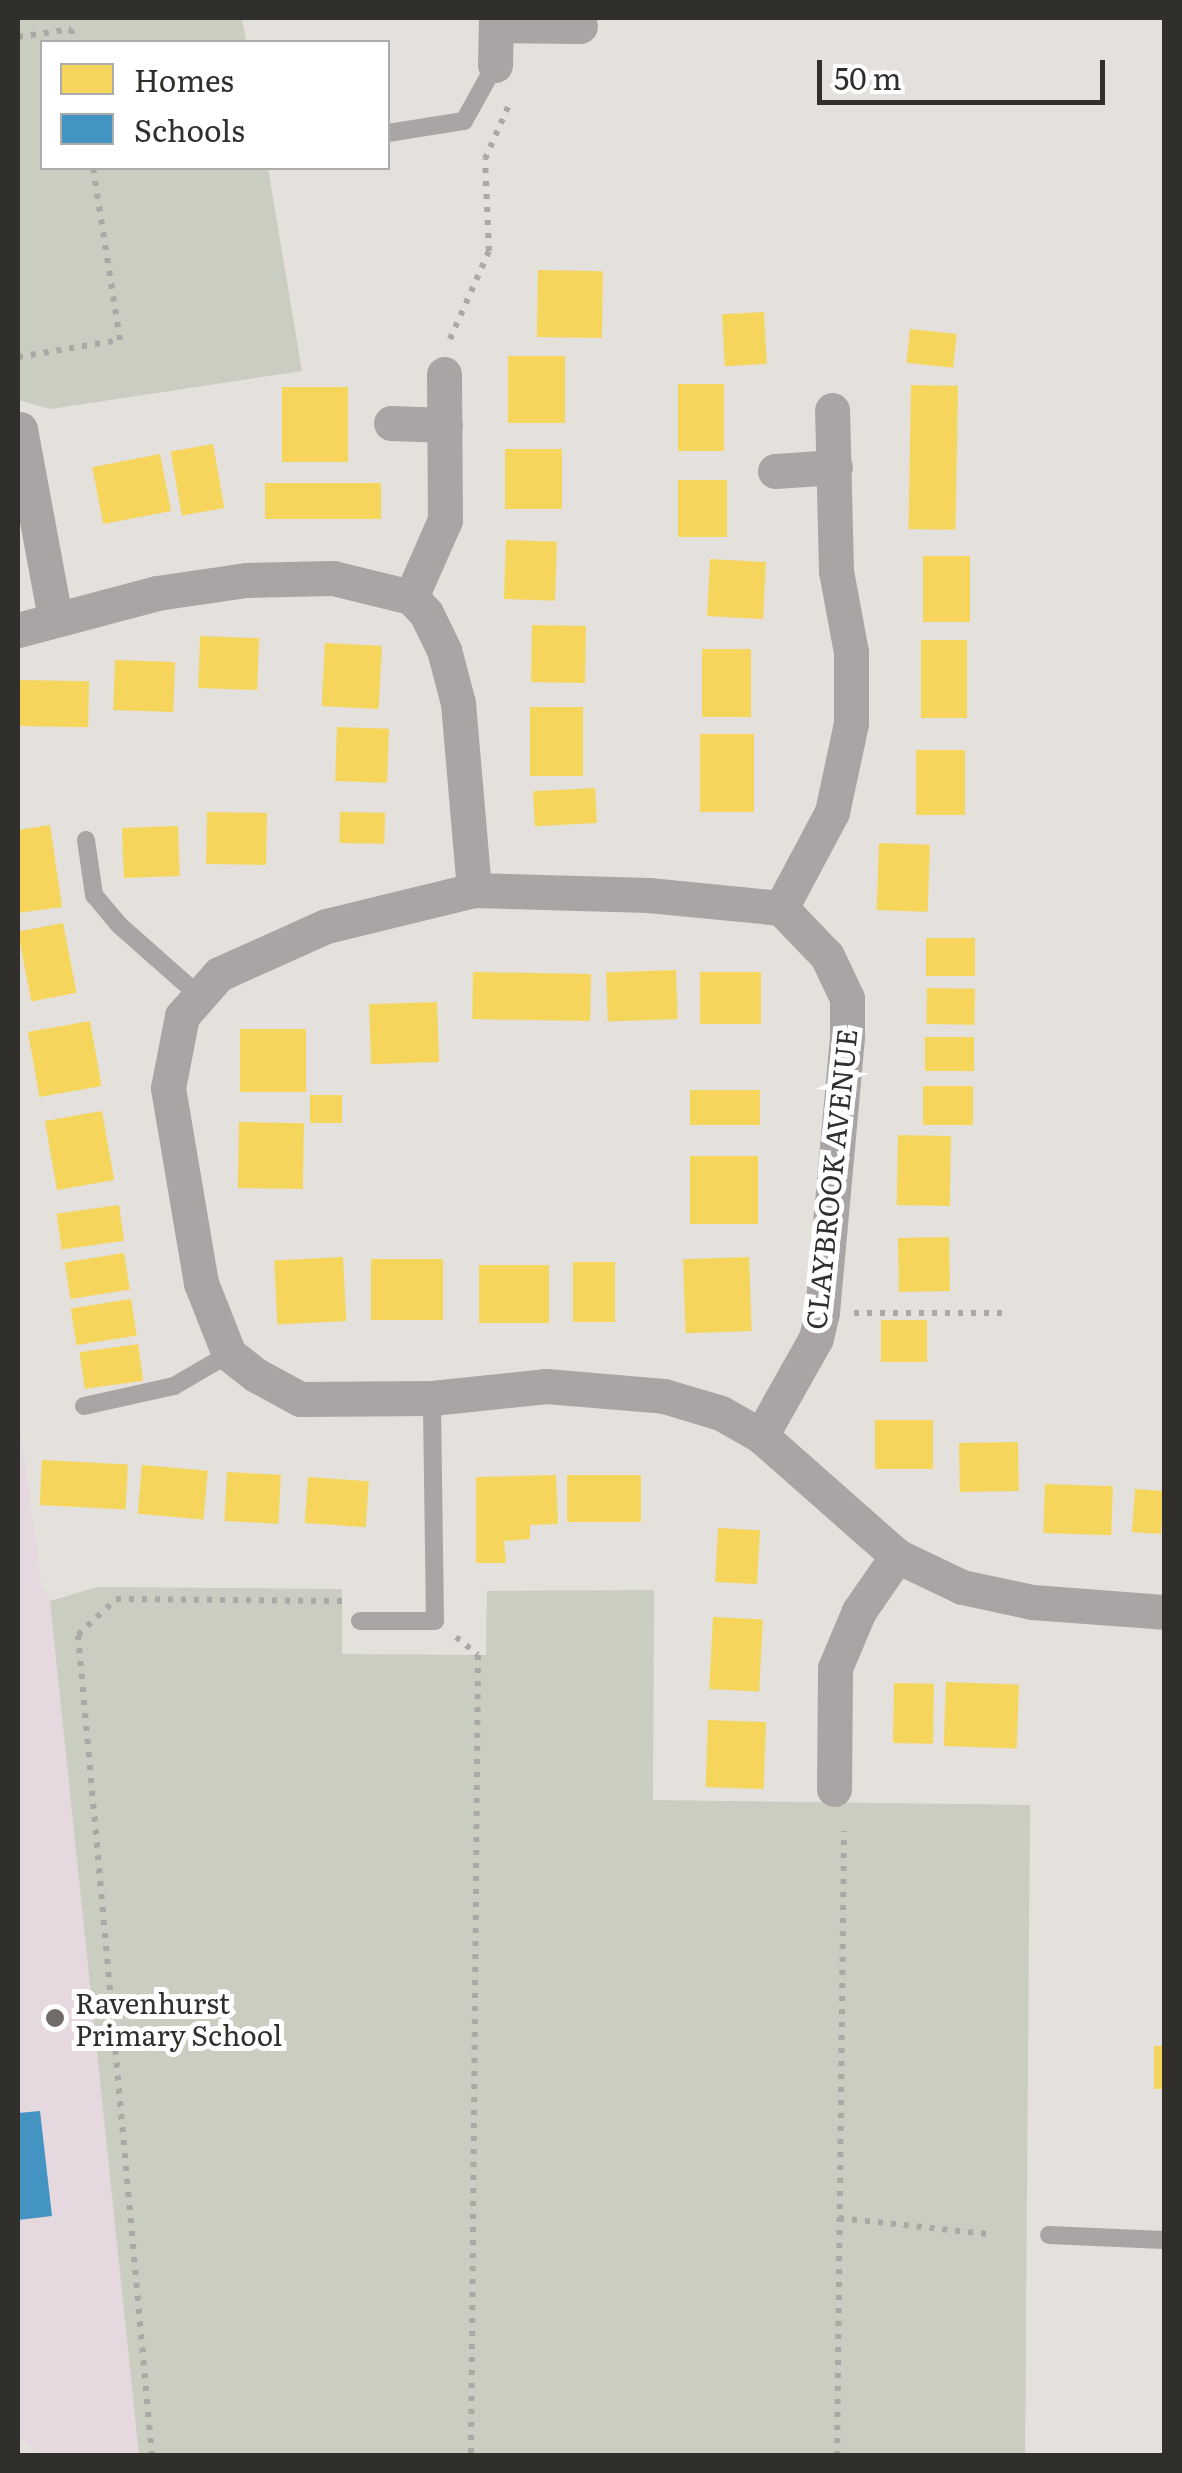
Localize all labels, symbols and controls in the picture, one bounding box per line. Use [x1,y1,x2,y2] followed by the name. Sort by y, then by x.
[40,40,390,170] legend
[822,40,1110,102] scale bar
[834,55,902,99] text: 50 m
[134,57,234,101] text: Homes
[134,107,245,151] text: Schools
[798,1027,862,1331] street label: CLAYBROOK AVENUE
[75,1985,282,2051] place label: Ravenhurst Primary School
[44,2007,66,2029] marker: Ravenhurst Primary School

